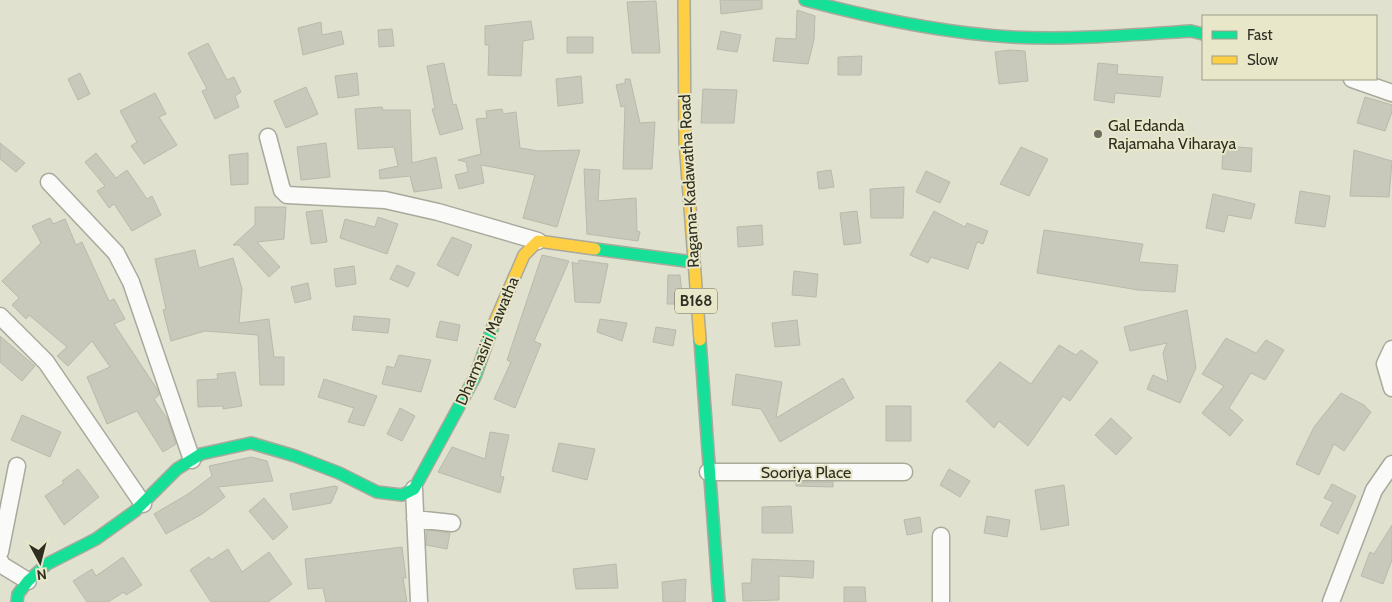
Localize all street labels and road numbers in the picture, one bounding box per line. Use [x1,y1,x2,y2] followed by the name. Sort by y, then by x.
[675,94,703,268] street label: Ragama-Kadawatha Road
[451,274,523,408] street label: Dharmasiri Mawatha
[675,288,717,314] road number: B168
[761,463,851,482] street label: Sooriya Place

